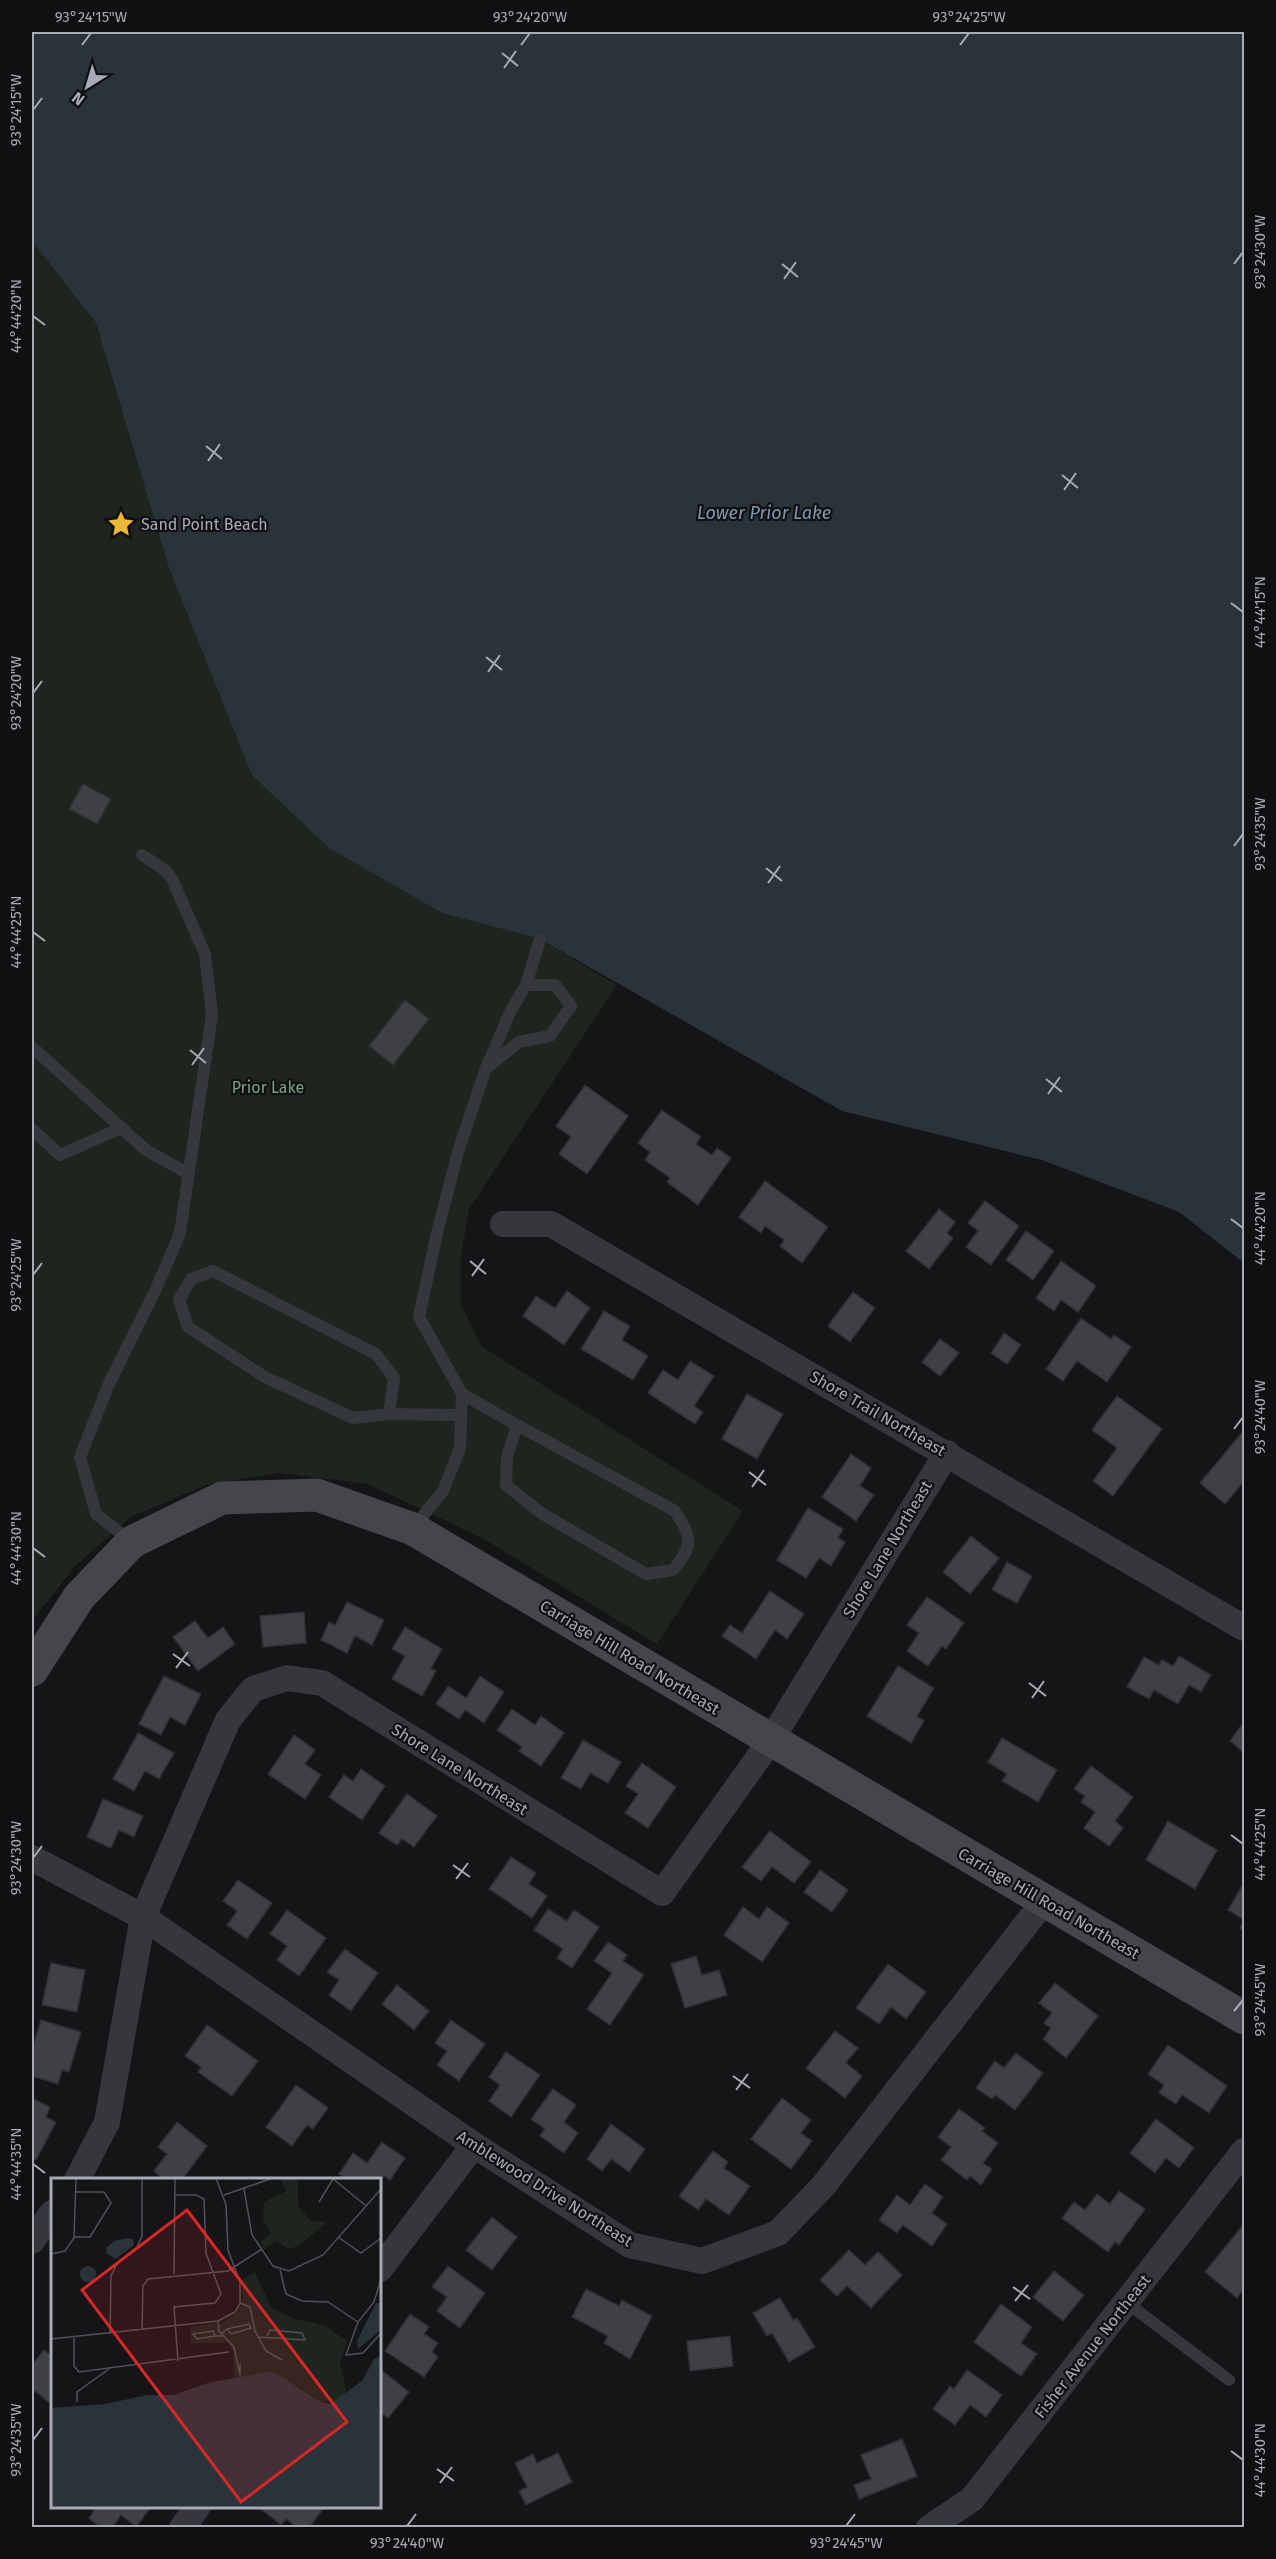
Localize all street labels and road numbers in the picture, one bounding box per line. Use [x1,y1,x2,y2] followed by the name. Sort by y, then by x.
[806,1367,949,1460] street label: Shore Trail Northeast
[839,1477,936,1621] street label: Shore Lane Northeast
[537,1596,723,1719] street label: Carriage Hill Road Northeast
[388,1720,531,1819] street label: Shore Lane Northeast
[955,1844,1143,1963] street label: Carriage Hill Road Northeast
[453,2126,636,2250] street label: Amblewood Drive Northeast
[1030,2271,1155,2422] street label: Fisher Avenue Northeast

